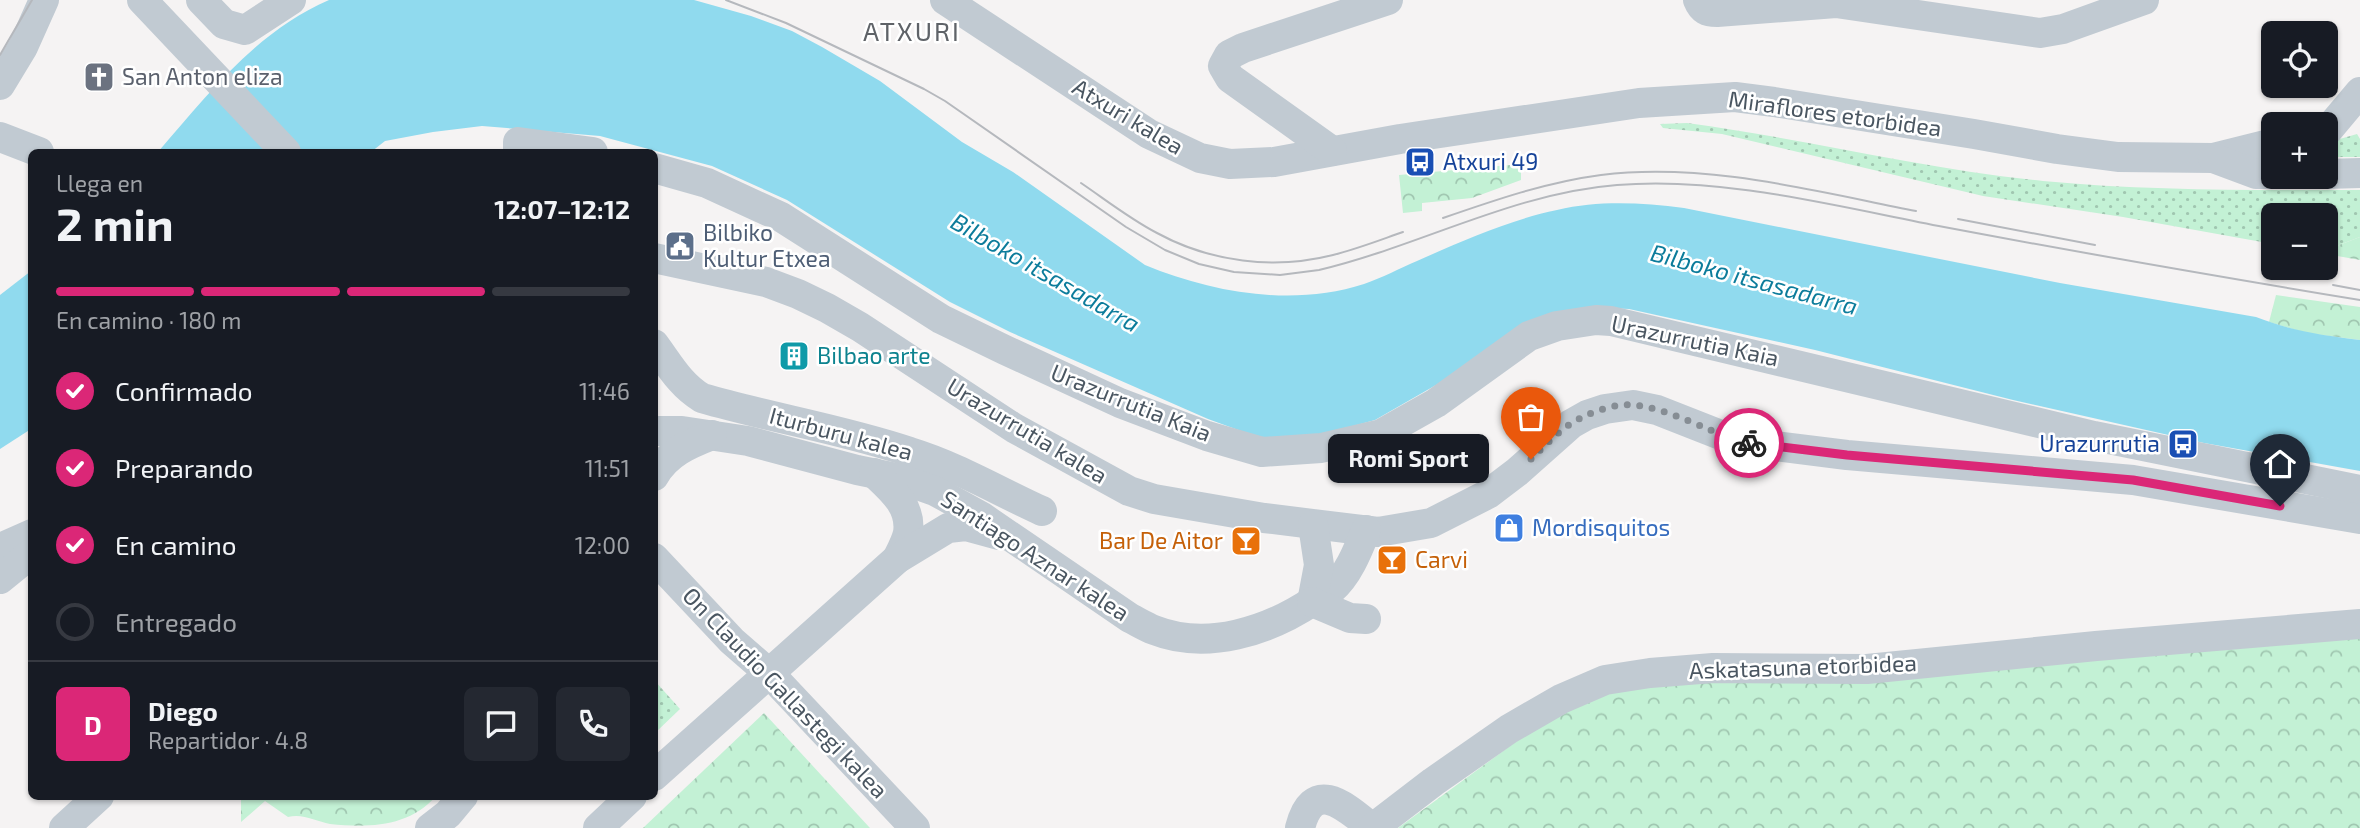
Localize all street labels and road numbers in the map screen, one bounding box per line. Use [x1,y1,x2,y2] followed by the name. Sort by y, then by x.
[1068,72,1189,160] street label: Atxuri kalea
[1727,84,1943,142] street label: Miraflores etorbidea
[1609,309,1781,371] street label: Urazurrutia Kaia
[1047,357,1216,447] street label: Urazurrutia Kaia
[942,371,1113,489] street label: Urazurrutia kalea
[767,400,916,466] street label: Iturburu kalea
[936,484,1135,626] street label: Santiago Aznar kalea
[678,581,894,804] street label: On Claudio Gallastegi kalea
[1689,648,1917,684] street label: Askatasuna etorbidea

